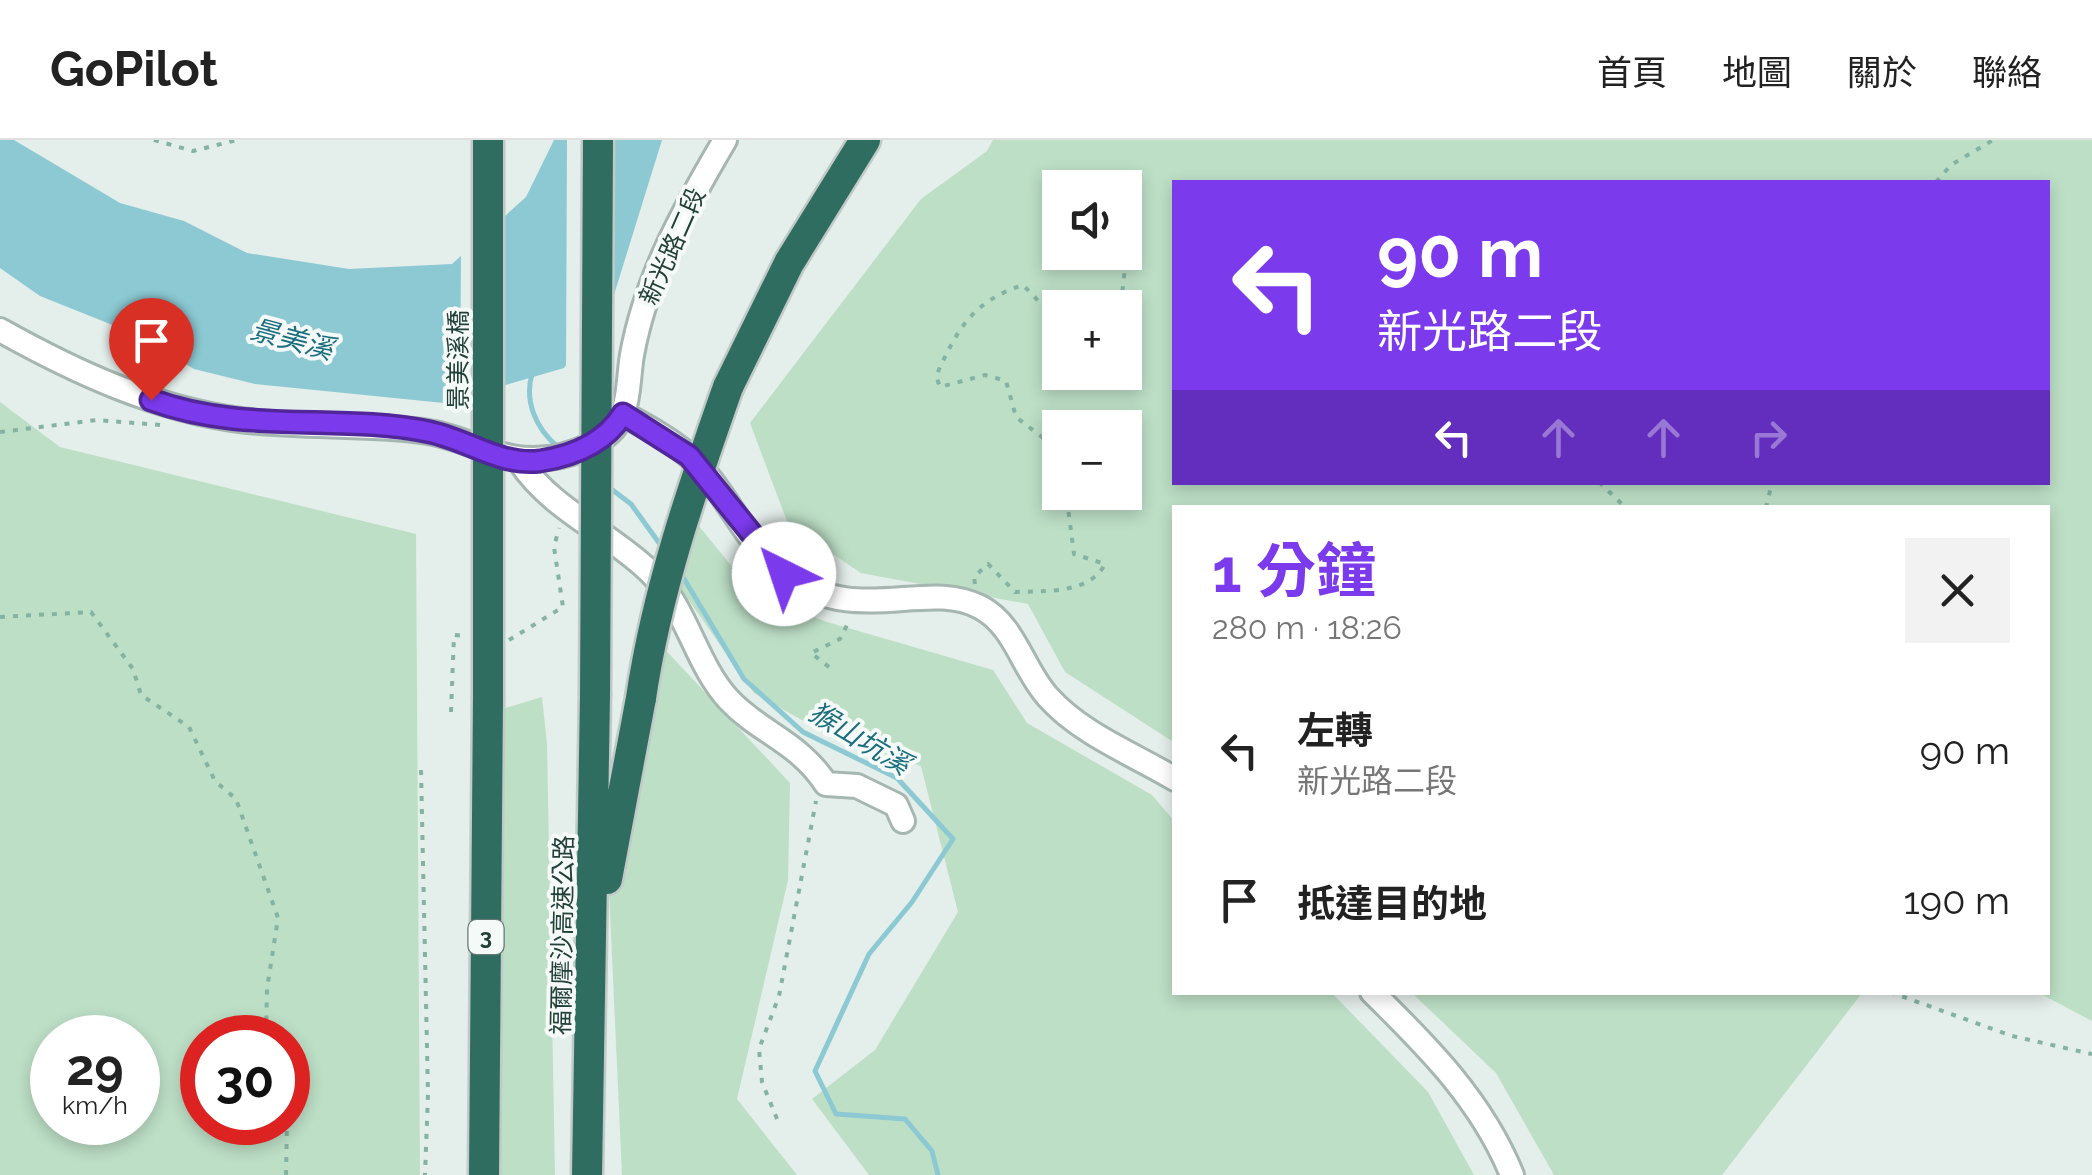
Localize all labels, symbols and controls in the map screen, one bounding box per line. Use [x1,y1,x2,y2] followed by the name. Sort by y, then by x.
[50,41,218,97] text: GoPilot
[1597,52,1667,93] text: 首頁
[1722,52,1792,93] text: 地圖
[1847,52,1917,93] text: 關於
[1972,52,2042,93] text: 聯絡
[1042,170,1142,510] map controls
[1042,170,1142,270] button: sound
[633,183,711,309] street label: 新光路二段
[1377,211,1543,293] text: 90 m
[1212,220,1342,350] icon: left
[1042,290,1142,390] button: +
[109,298,194,401] pin
[1377,305,1602,358] text: 新光路二段
[443,310,473,410] street label: 景美溪橋
[124,313,179,368] icon: arrive
[247,313,341,367] water label: 景美溪
[1042,410,1142,510] button: −
[1426,410,1481,465] icon: left
[1531,410,1586,465] icon: ahead
[1636,410,1691,465] icon: ahead
[1741,410,1796,465] icon: right
[732,522,836,626] position arrow
[1212,536,1376,606] text: 1 分鐘
[1905,538,2010,643] button: close
[1212,609,1402,646] text: 280 m · 18:26
[803,695,920,783] water label: 猴山坑溪
[1297,708,1373,753] text: 左轉
[1212,723,1267,778] icon: left
[1920,728,2010,773] text: 90 m
[1297,762,1457,799] text: 新光路二段
[545,835,579,1035] street label: 福爾摩沙高速公路
[1212,873,1267,928] icon: arrive
[1904,878,2010,923] text: 190 m
[1297,881,1487,926] text: 抵達目的地
[468,920,504,954] road number: 3
[180,1015,310,1145] speed limit sign: 30
[66,1038,124,1097] text: 29
[62,1090,128,1120] text: km/h

